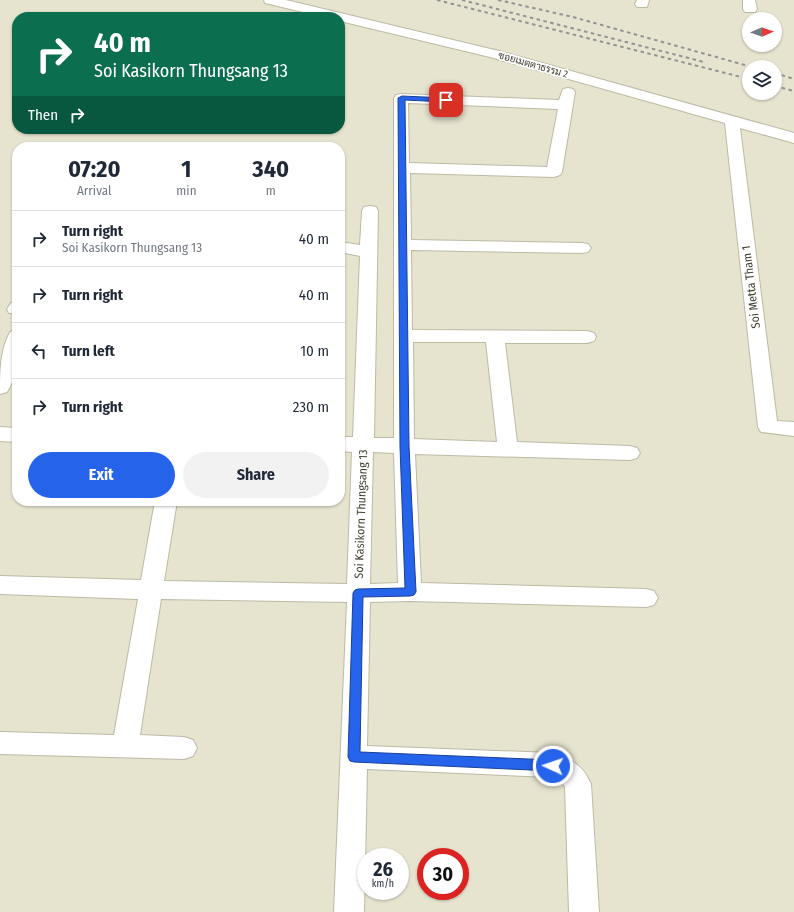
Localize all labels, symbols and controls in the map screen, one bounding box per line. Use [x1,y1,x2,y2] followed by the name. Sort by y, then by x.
[742,12,782,52] north arrow
[742,12,782,100] map controls
[94,26,151,59] text: 40 m
[28,28,80,80] icon: right
[497,49,570,81] street label: ซอยเมตตาธรรม 2
[94,60,288,82] text: Soi Kasikorn Thungsang 13
[742,60,782,100] button: layers
[429,83,463,117] pin
[435,89,457,111] icon: arrive
[66,104,88,126] icon: right
[28,106,58,124] text: Then
[68,155,120,183] text: 07:20
[181,155,192,183] text: 1
[252,155,289,183] text: 340
[77,183,111,198] text: Arrival
[176,183,196,198] text: min
[266,183,276,198] text: m
[62,222,123,240] text: Turn right
[28,228,50,250] icon: right
[299,230,329,248] text: 40 m
[62,240,202,255] text: Soi Kasikorn Thungsang 13
[739,245,763,329] street label: Soi Metta Tham 1
[28,284,50,306] icon: right
[62,286,123,304] text: Turn right
[299,286,329,304] text: 40 m
[28,340,50,362] icon: left
[62,342,115,360] text: Turn left
[300,342,329,360] text: 10 m
[28,396,50,418] icon: right
[62,398,123,416] text: Turn right
[293,398,329,416] text: 230 m
[352,449,370,579] street label: Soi Kasikorn Thungsang 13
[28,452,175,498] button: Exit
[183,452,329,498] button: Share
[532,745,574,787] position arrow
[417,848,469,900] speed limit sign: 30
[373,857,393,881] text: 26
[372,878,394,890] text: km/h

